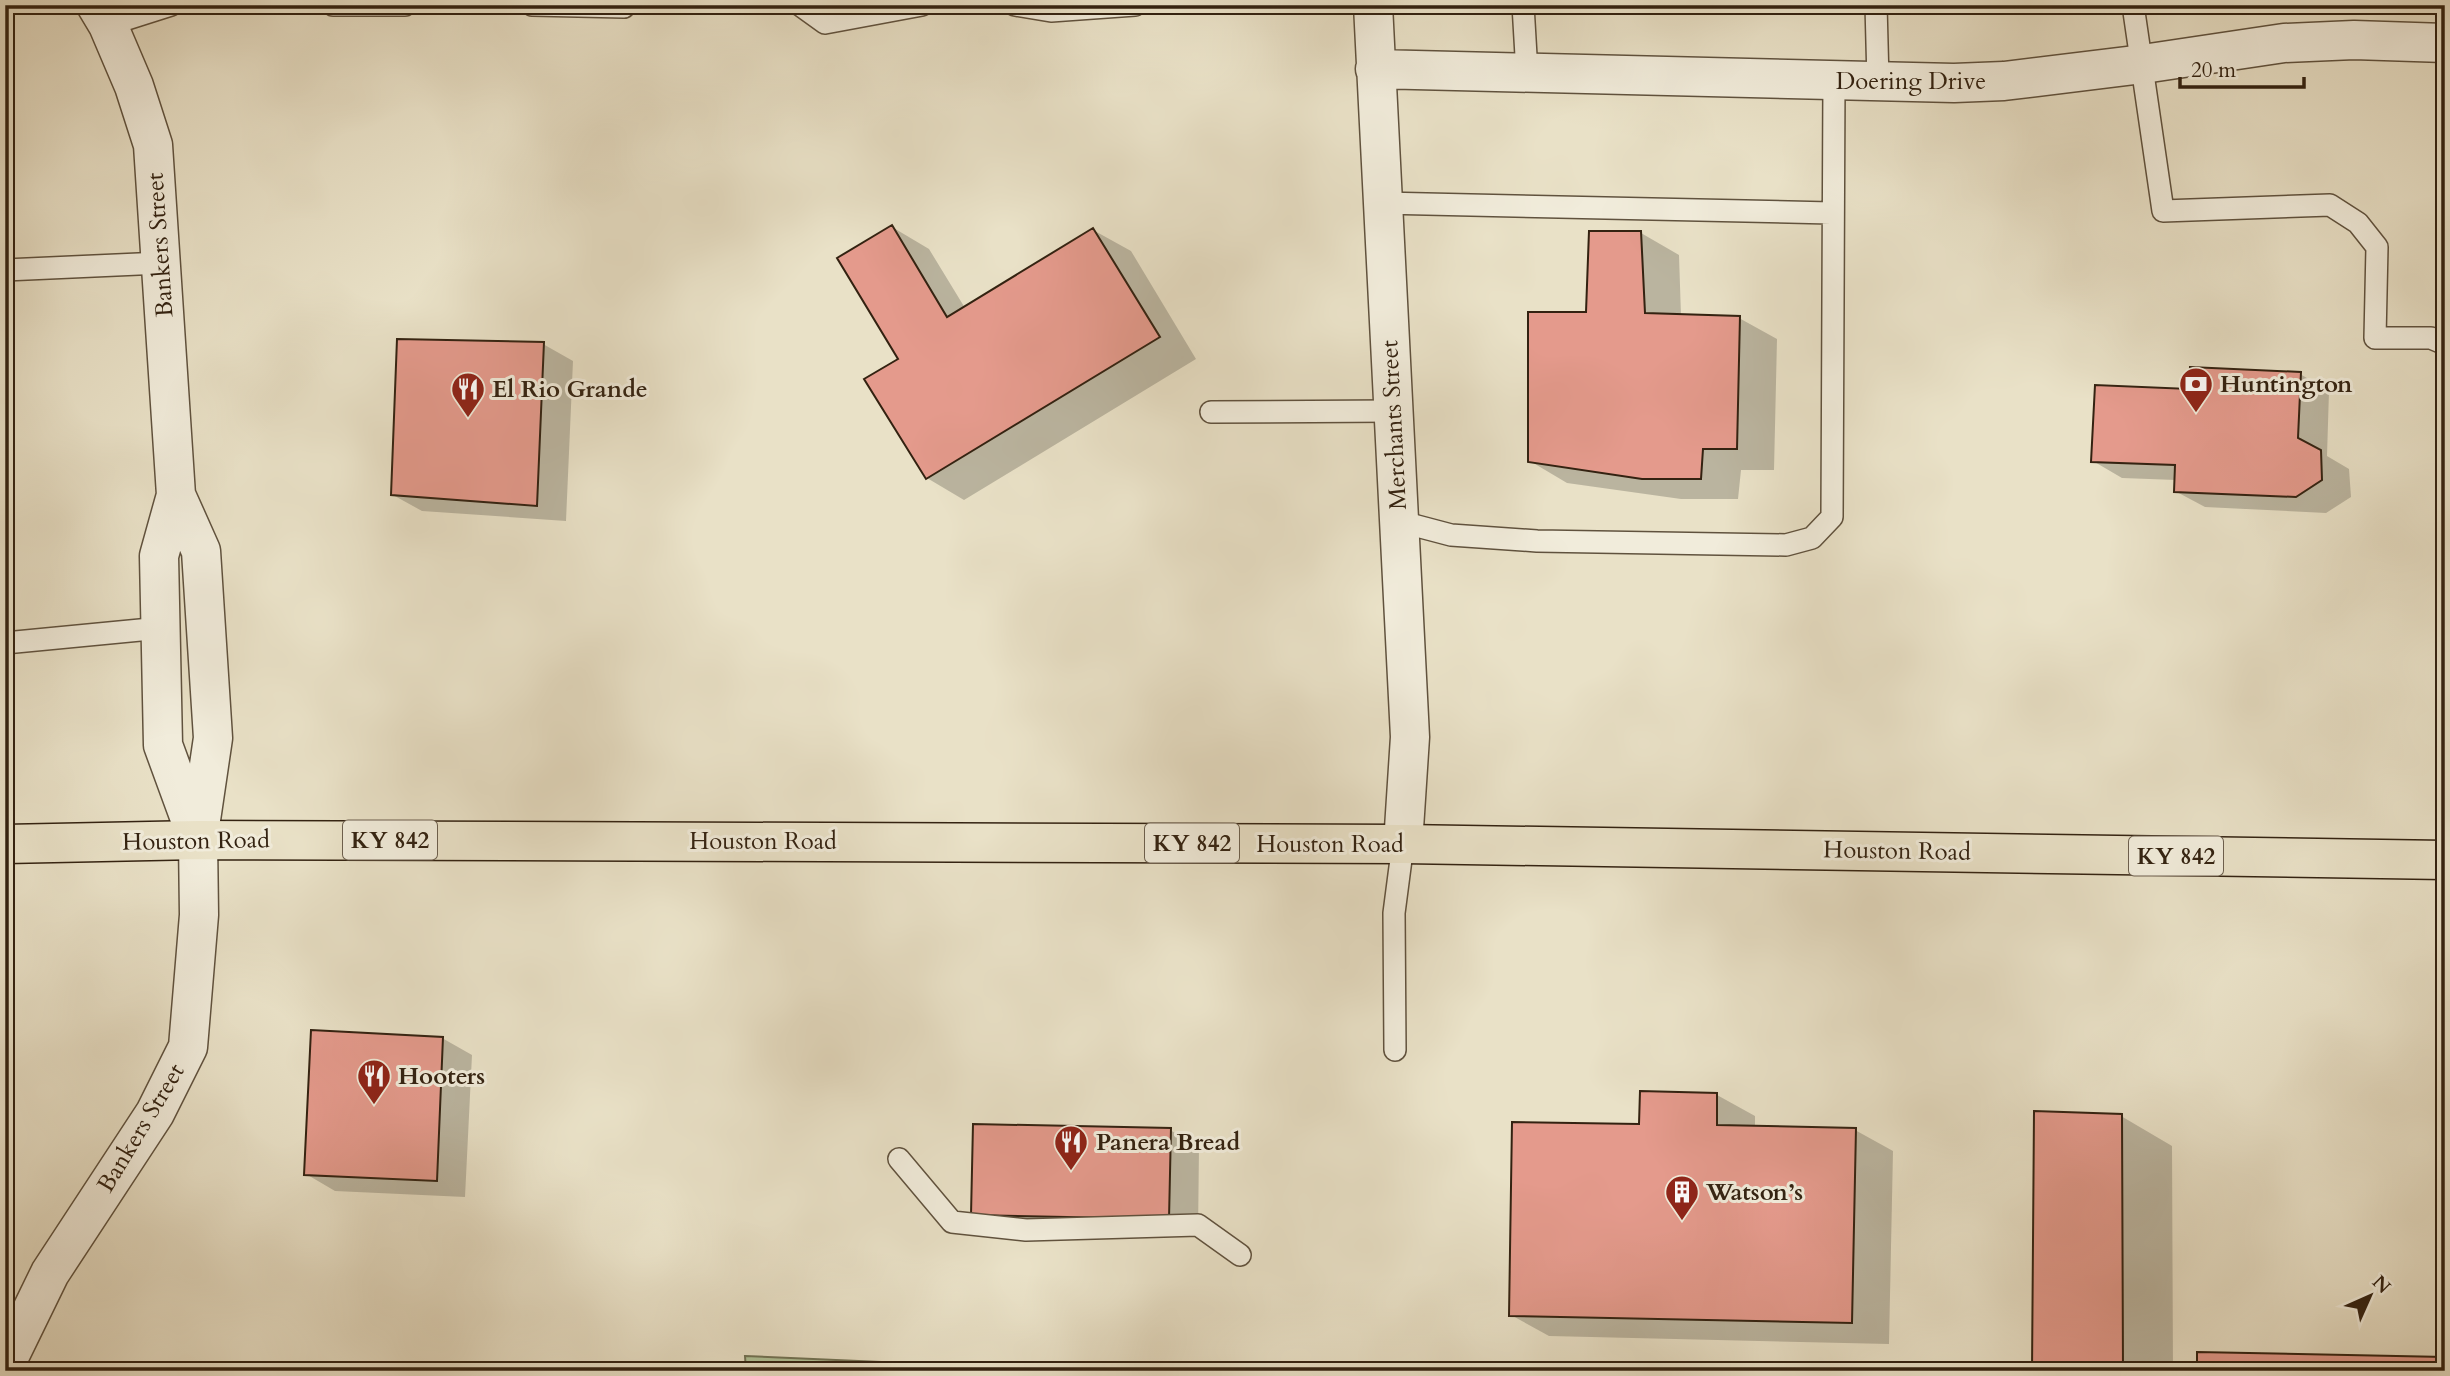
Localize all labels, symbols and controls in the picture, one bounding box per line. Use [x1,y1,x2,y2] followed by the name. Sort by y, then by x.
[2180,46,2305,90] scale bar
[2191,56,2236,85] text: 20 m
[1836,65,1986,98] street label: Doering Drive
[138,171,182,318] street label: Bankers Street
[1373,339,1415,511] street label: Merchants Street
[2177,365,2215,414] bank icon: Huntington
[2220,368,2353,401] place label: Huntington
[449,370,487,419] restaurant icon: El Rio Grande
[492,373,648,406] place label: El Rio Grande
[343,820,437,860] road number: KY 842
[122,823,270,859] street label: Houston Road
[1145,824,1239,862] road number: KY 842
[689,825,837,858] street label: Houston Road
[1256,828,1404,861] street label: Houston Road
[1823,833,1971,869] street label: Houston Road
[2129,836,2223,876] road number: KY 842
[90,1057,193,1199] street label: Bankers Street
[355,1057,393,1106] restaurant icon: Hooters
[398,1060,485,1093] place label: Hooters
[1052,1123,1090,1172] restaurant icon: Panera Bread
[1096,1126,1240,1159] place label: Panera Bread
[1663,1173,1701,1222] building icon: Watson’s
[1705,1176,1803,1209] place label: Watson’s
[2334,1260,2404,1330] north arrow
[2366,1270,2397,1300] text: N

